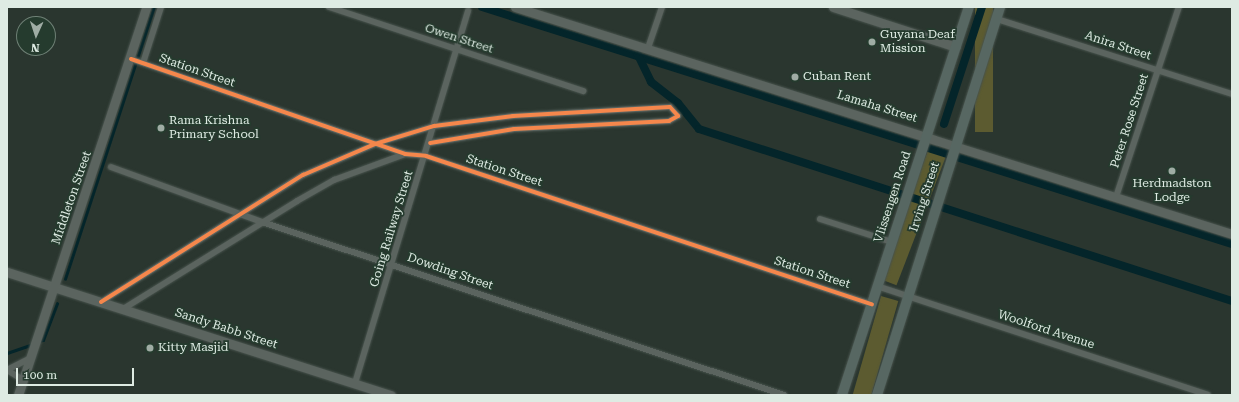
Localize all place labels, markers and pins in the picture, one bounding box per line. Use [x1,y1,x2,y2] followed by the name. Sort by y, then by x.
[880,28,955,56] place label: Guyana Deaf Mission
[867,37,877,47] marker: Guyana Deaf Mission
[803,70,871,84] place label: Cuban Rent
[790,72,800,82] marker: Cuban Rent
[169,114,259,142] place label: Rama Krishna Primary School
[156,123,166,133] marker: Rama Krishna Primary School
[1167,166,1177,176] marker: Herdmadston Lodge
[1132,177,1212,205] place label: Herdmadston Lodge
[158,341,228,355] place label: Kitty Masjid
[145,343,155,353] marker: Kitty Masjid

